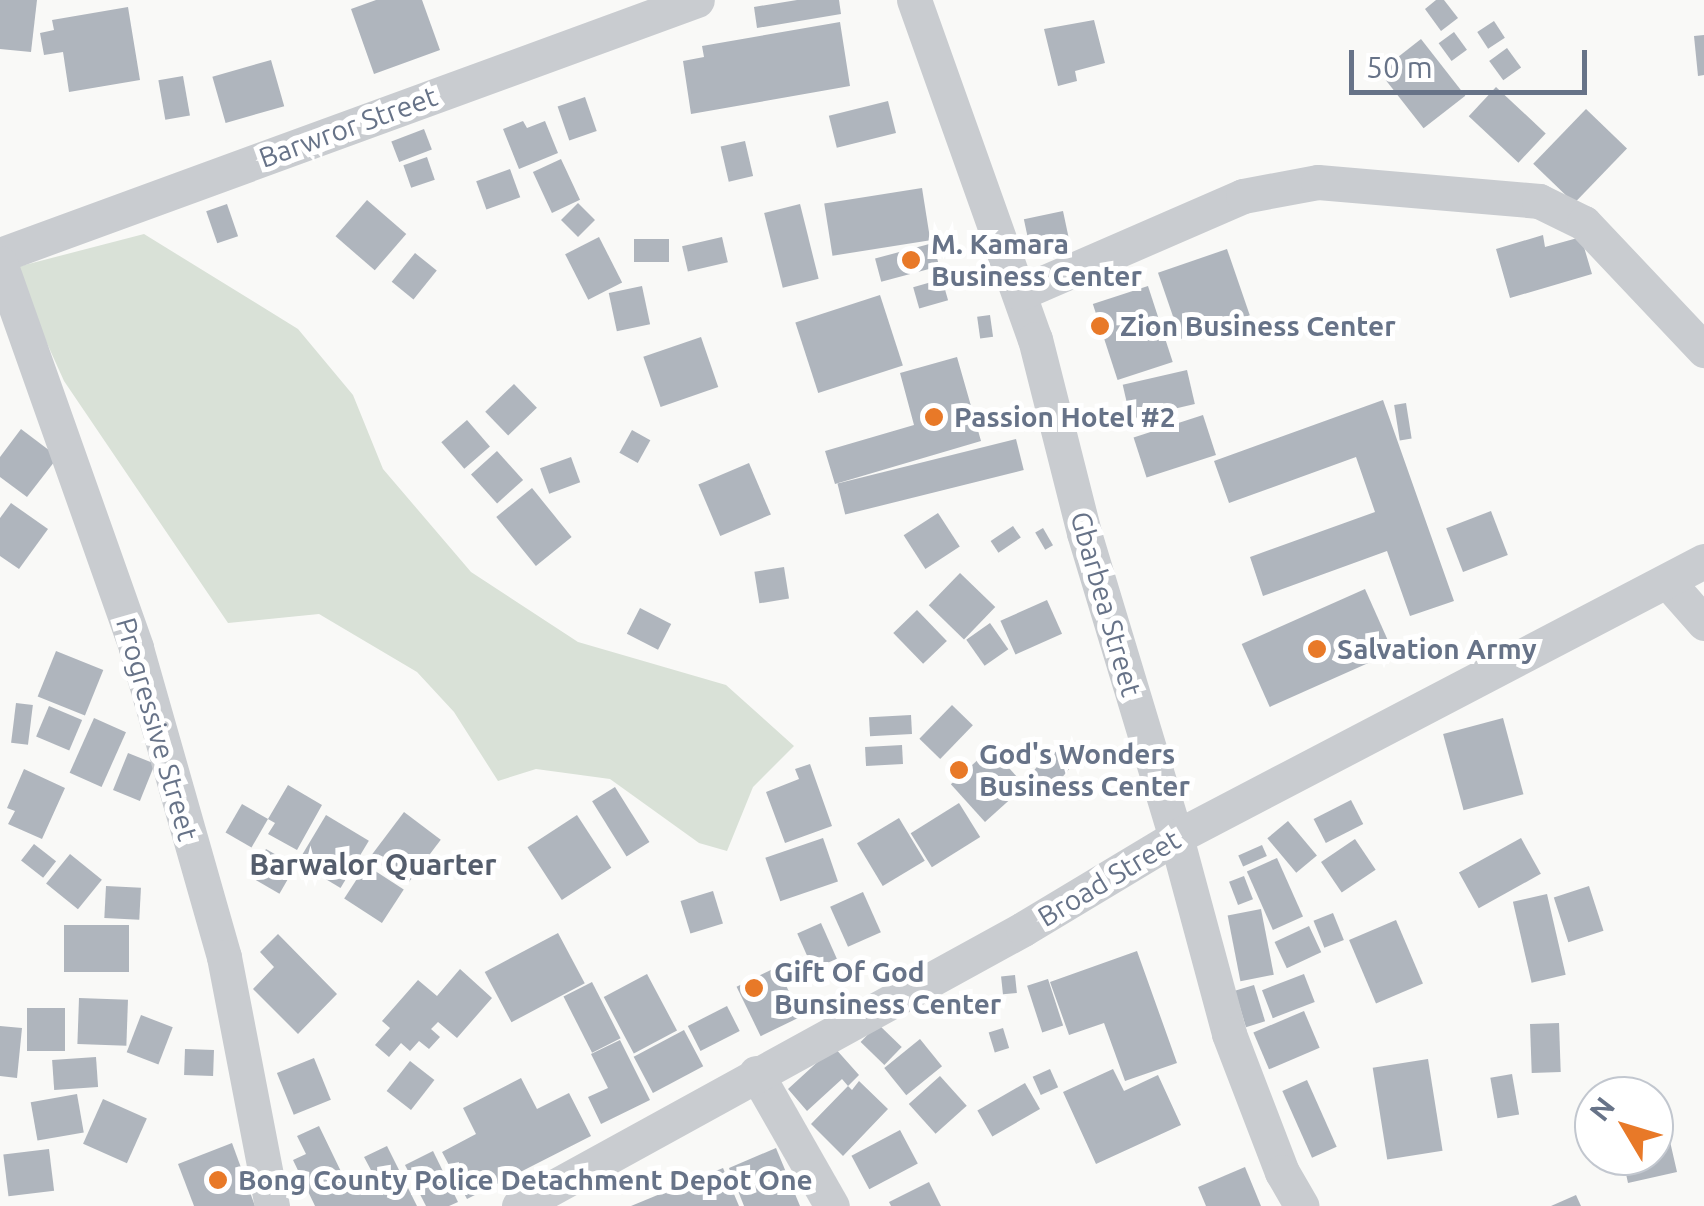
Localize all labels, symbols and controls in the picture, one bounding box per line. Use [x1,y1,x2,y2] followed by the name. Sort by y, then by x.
[1354,30,1592,92] scale bar
[1366,50,1433,84] text: 50 m
[254,79,442,175] street label: Barwror Street
[931,227,1142,293] place label: M. Kamara Business Center
[900,249,922,271] marker: M. Kamara Business Center
[1120,309,1396,343] place label: Zion Business Center
[1089,315,1111,337] marker: Zion Business Center
[954,400,1176,434] place label: Passion Hotel #2
[923,406,945,428] marker: Passion Hotel #2
[1064,508,1148,700] street label: Gbarbea Street
[109,614,205,844] street label: Progressive Street
[1337,632,1536,666] place label: Salvation Army
[1306,638,1328,660] marker: Salvation Army
[979,737,1190,803] place label: God's Wonders Business Center
[948,759,970,781] marker: God's Wonders Business Center
[1032,822,1186,934] street label: Broad Street
[249,846,497,882] district label: Barwalor Quarter
[774,955,1001,1021] place label: Gift Of God Bunsiness Center
[743,977,765,999] marker: Gift Of God Bunsiness Center
[1574,1076,1674,1176] north arrow
[1583,1091,1620,1126] text: N
[238,1163,813,1197] place label: Bong County Police Detachment Depot One
[207,1169,229,1191] marker: Bong County Police Detachment Depot One

